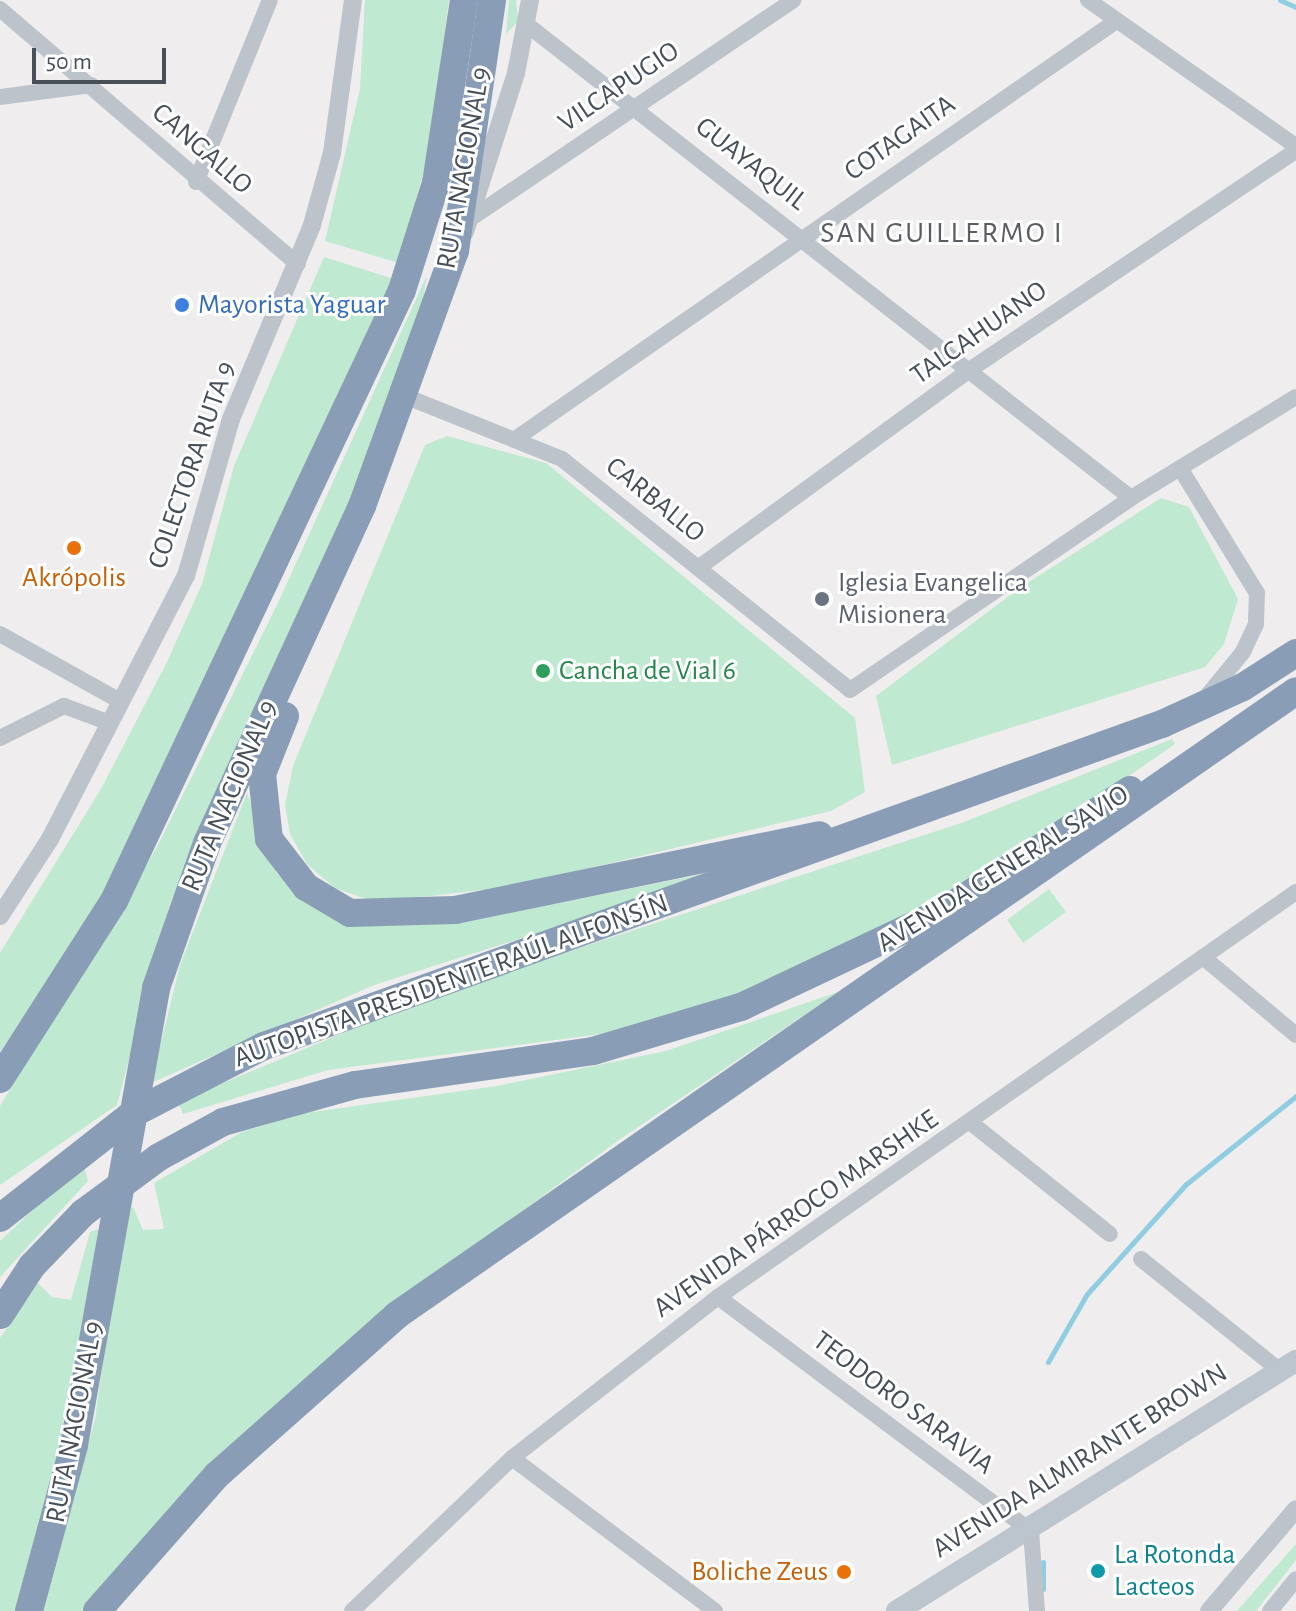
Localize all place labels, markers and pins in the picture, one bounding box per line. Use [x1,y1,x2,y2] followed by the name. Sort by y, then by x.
[198,288,386,322] place label: Mayorista Yaguar
[173,296,191,314] marker: Mayorista Yaguar
[65,539,83,557] marker: Akrópolis
[22,561,126,595] place label: Akrópolis
[838,566,1028,632] place label: Iglesia Evangelica Misionera
[813,590,831,608] marker: Iglesia Evangelica Misionera
[559,654,736,688] place label: Cancha de Vial 6
[534,662,552,680] marker: Cancha de Vial 6
[1114,1538,1235,1604] place label: La Rotonda Lacteos
[691,1555,828,1589] place label: Boliche Zeus
[1089,1562,1107,1580] marker: La Rotonda Lacteos
[835,1563,853,1581] marker: Boliche Zeus

